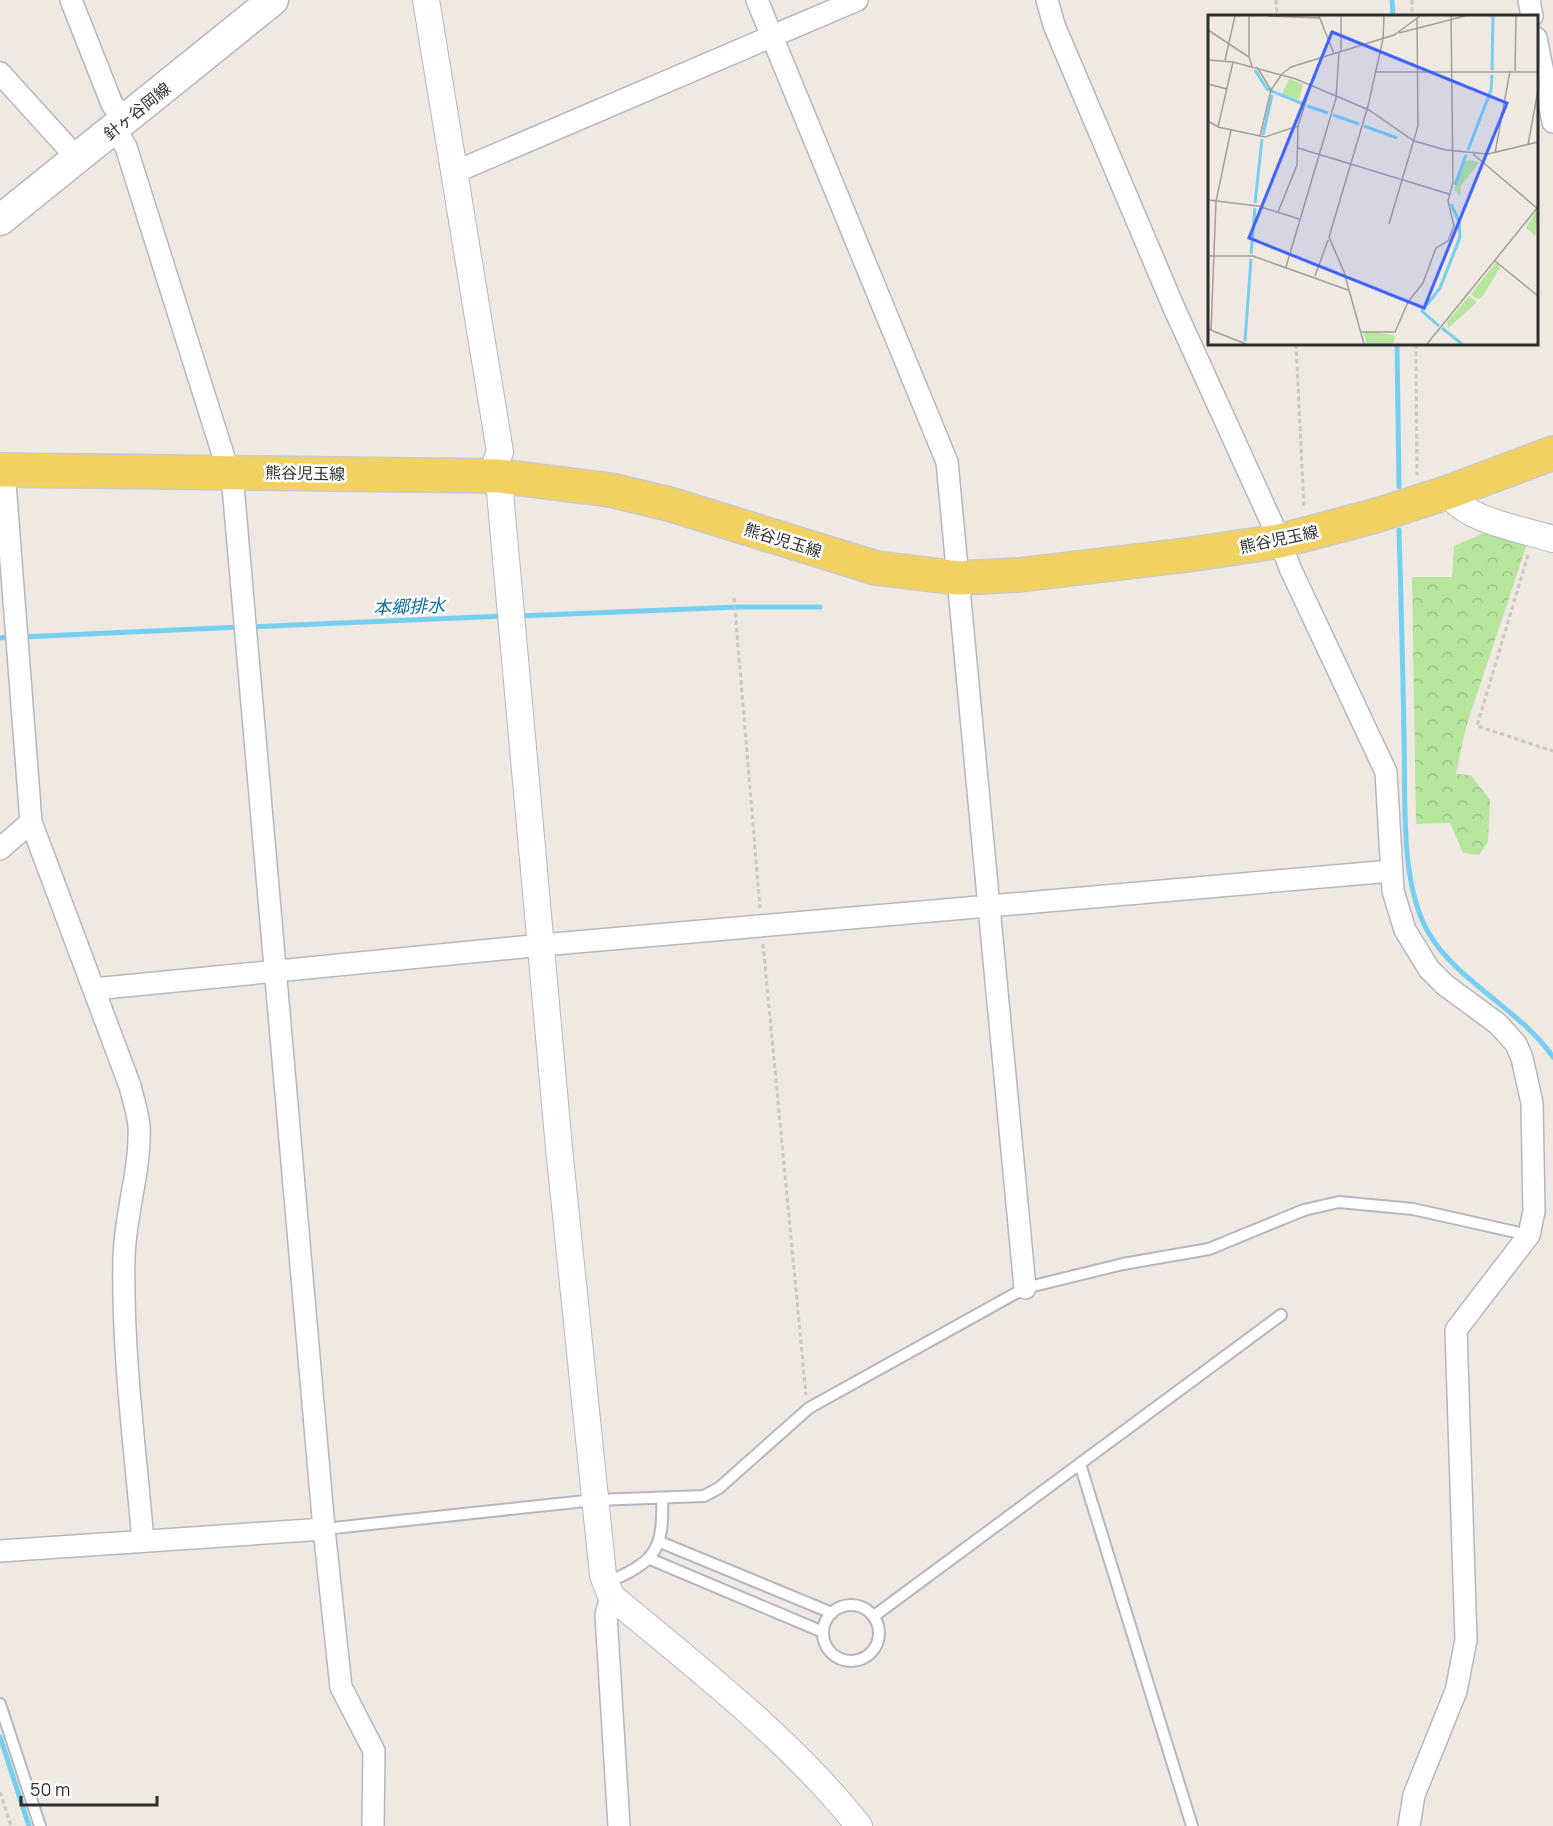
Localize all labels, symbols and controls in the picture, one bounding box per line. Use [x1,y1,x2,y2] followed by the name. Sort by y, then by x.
[1208,15,1538,345] inset map
[99,77,175,145] street label: 針ヶ谷岡線
[265,461,345,485] street label: 熊谷児玉線
[742,518,824,562] street label: 熊谷児玉線
[1238,520,1320,558] street label: 熊谷児玉線
[373,593,447,619] water label: 本郷排水
[21,1769,158,1807] scale bar
[30,1777,70,1801] text: 50 m

